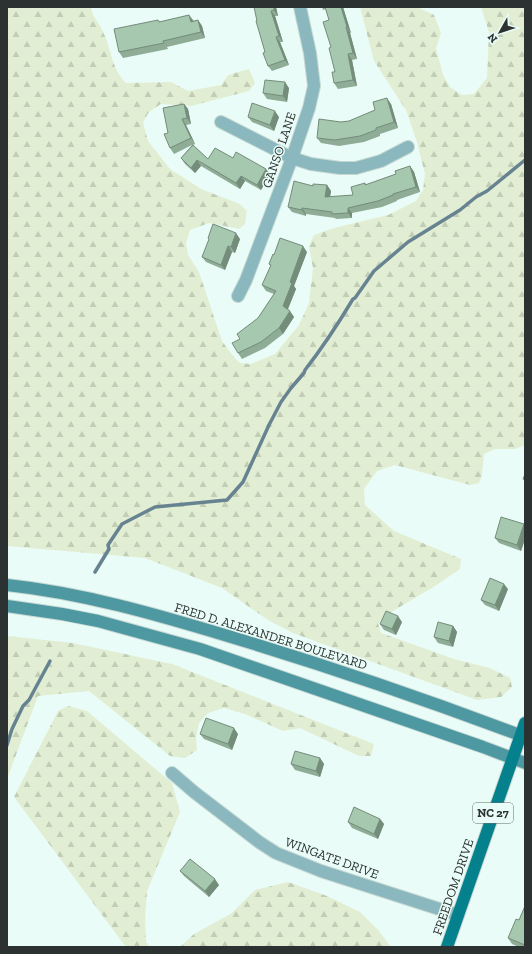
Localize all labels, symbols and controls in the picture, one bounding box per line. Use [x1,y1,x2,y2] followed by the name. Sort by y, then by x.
[480,12,520,52] north arrow
[485,30,500,45] text: N
[259,110,299,190] street label: GANSO LANE
[173,600,369,672] street label: FRED D. ALEXANDER BOULEVARD
[473,803,513,823] road number: NC 27
[283,834,381,882] street label: WINGATE DRIVE
[430,837,477,937] street label: FREEDOM DRIVE

